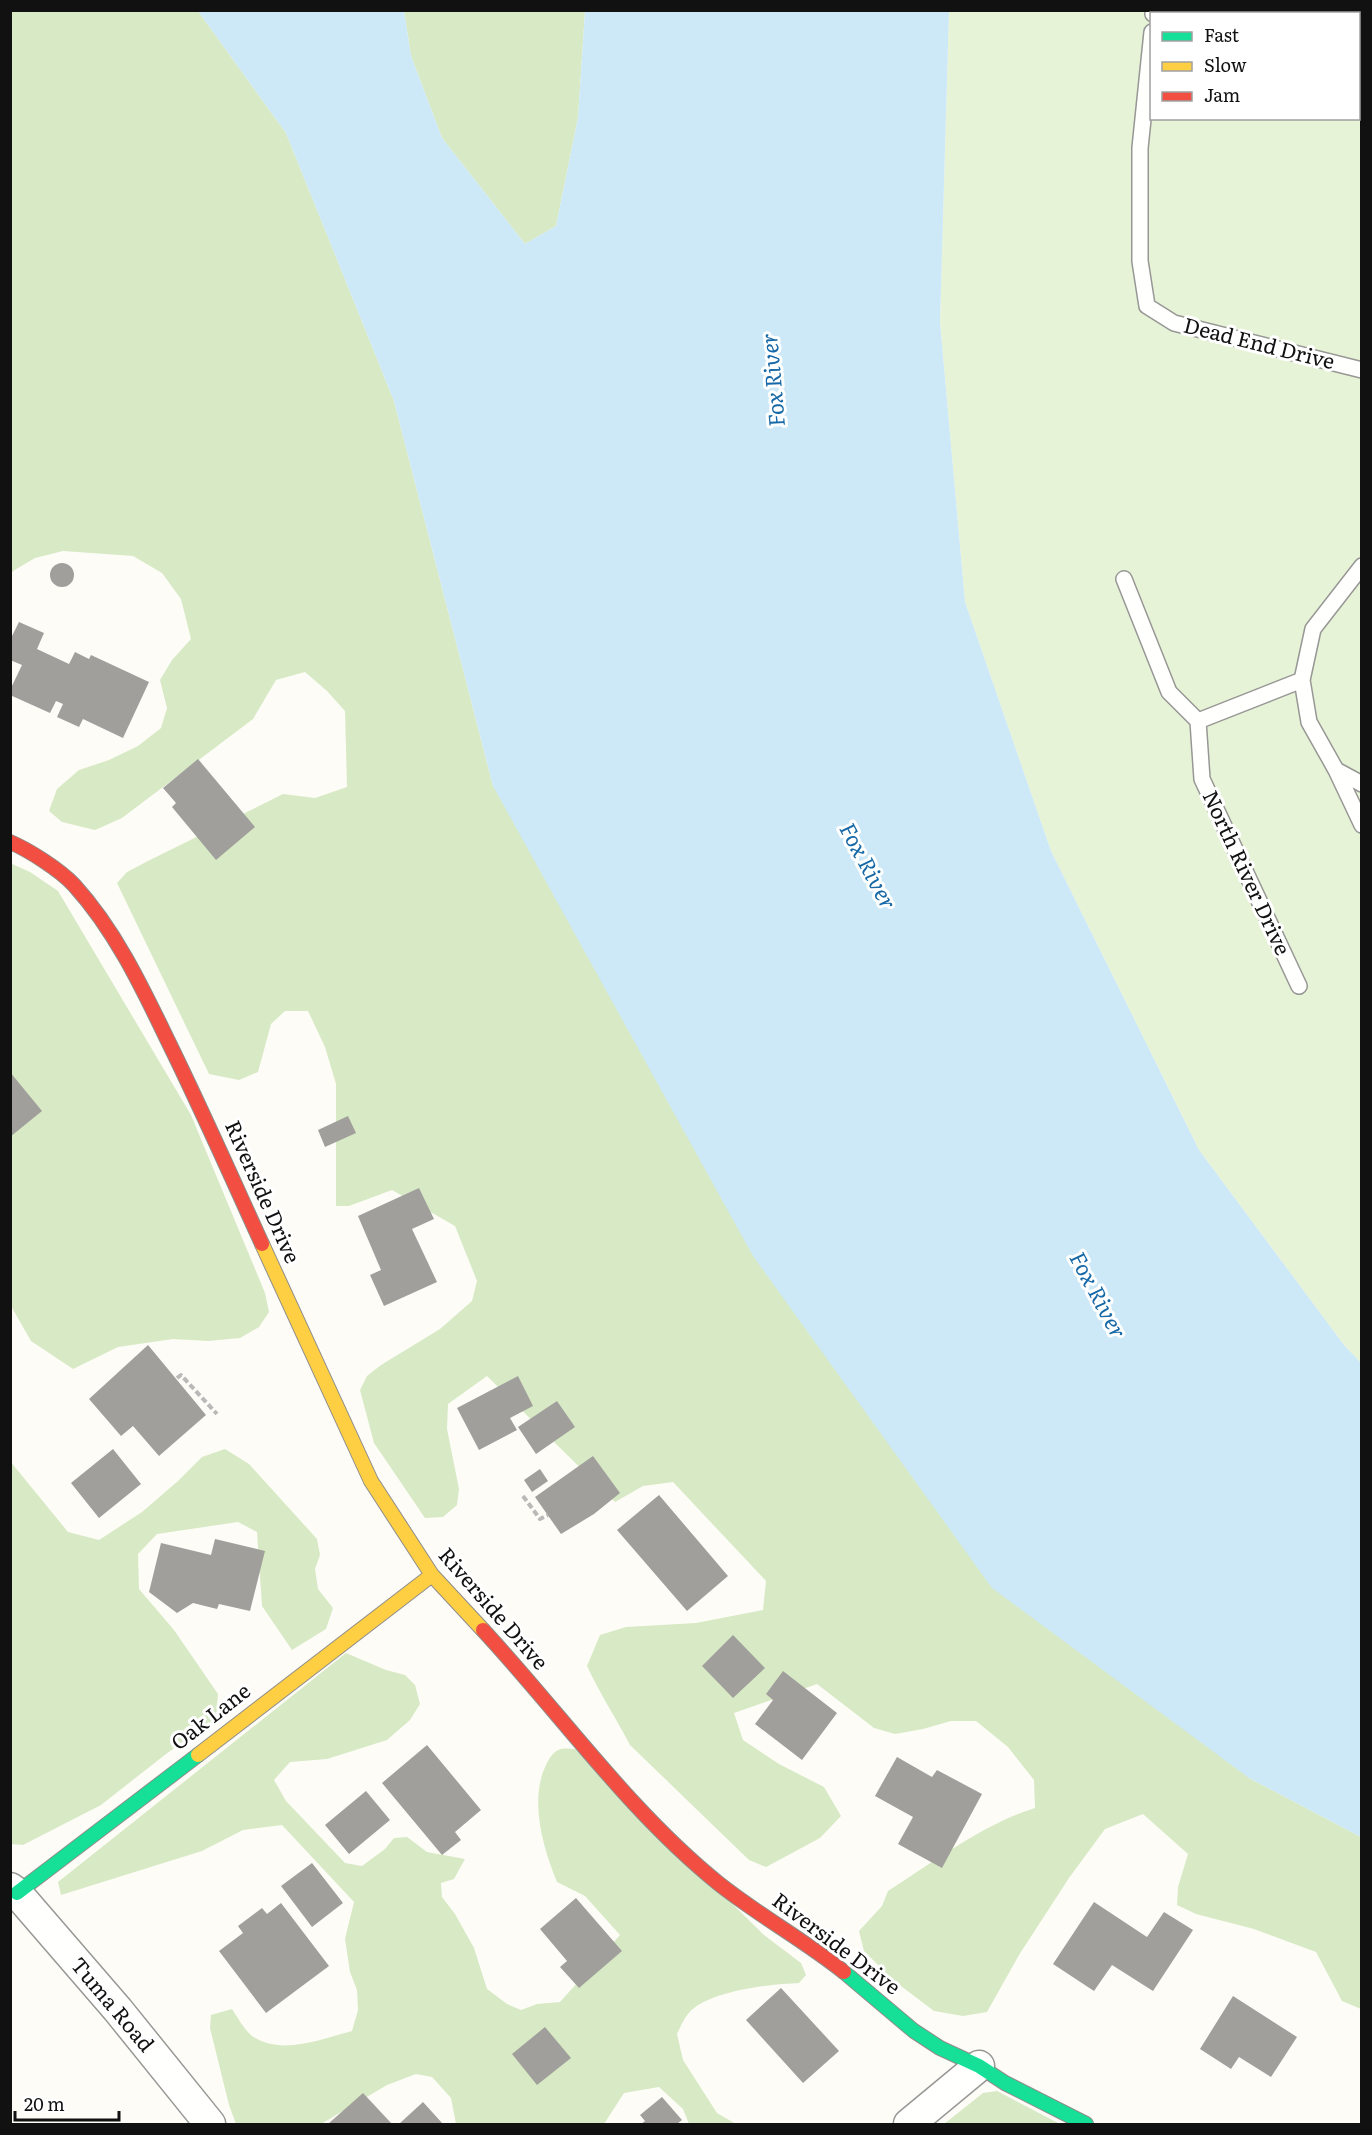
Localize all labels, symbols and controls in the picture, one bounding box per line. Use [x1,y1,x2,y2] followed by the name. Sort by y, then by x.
[1150,12,1360,120] legend
[1204,21,1240,48] text: Fast
[1204,51,1247,78] text: Slow
[1204,81,1240,108] text: Jam
[1181,308,1338,375] street label: Dead End Drive
[751,332,792,428] water label: Fox River
[1196,784,1300,960] street label: North River Drive
[833,816,906,915] water label: Fox River
[219,1115,310,1267] street label: Riverside Drive
[1063,1245,1136,1344] water label: Fox River
[433,1539,557,1676] street label: Riverside Drive
[163,1674,256,1756] street label: Oak Lane
[767,1883,908,2001] street label: Riverside Drive
[65,1949,163,2058] street label: Tuma Road
[15,2084,118,2122] scale bar
[24,2090,65,2117] text: 20 m

